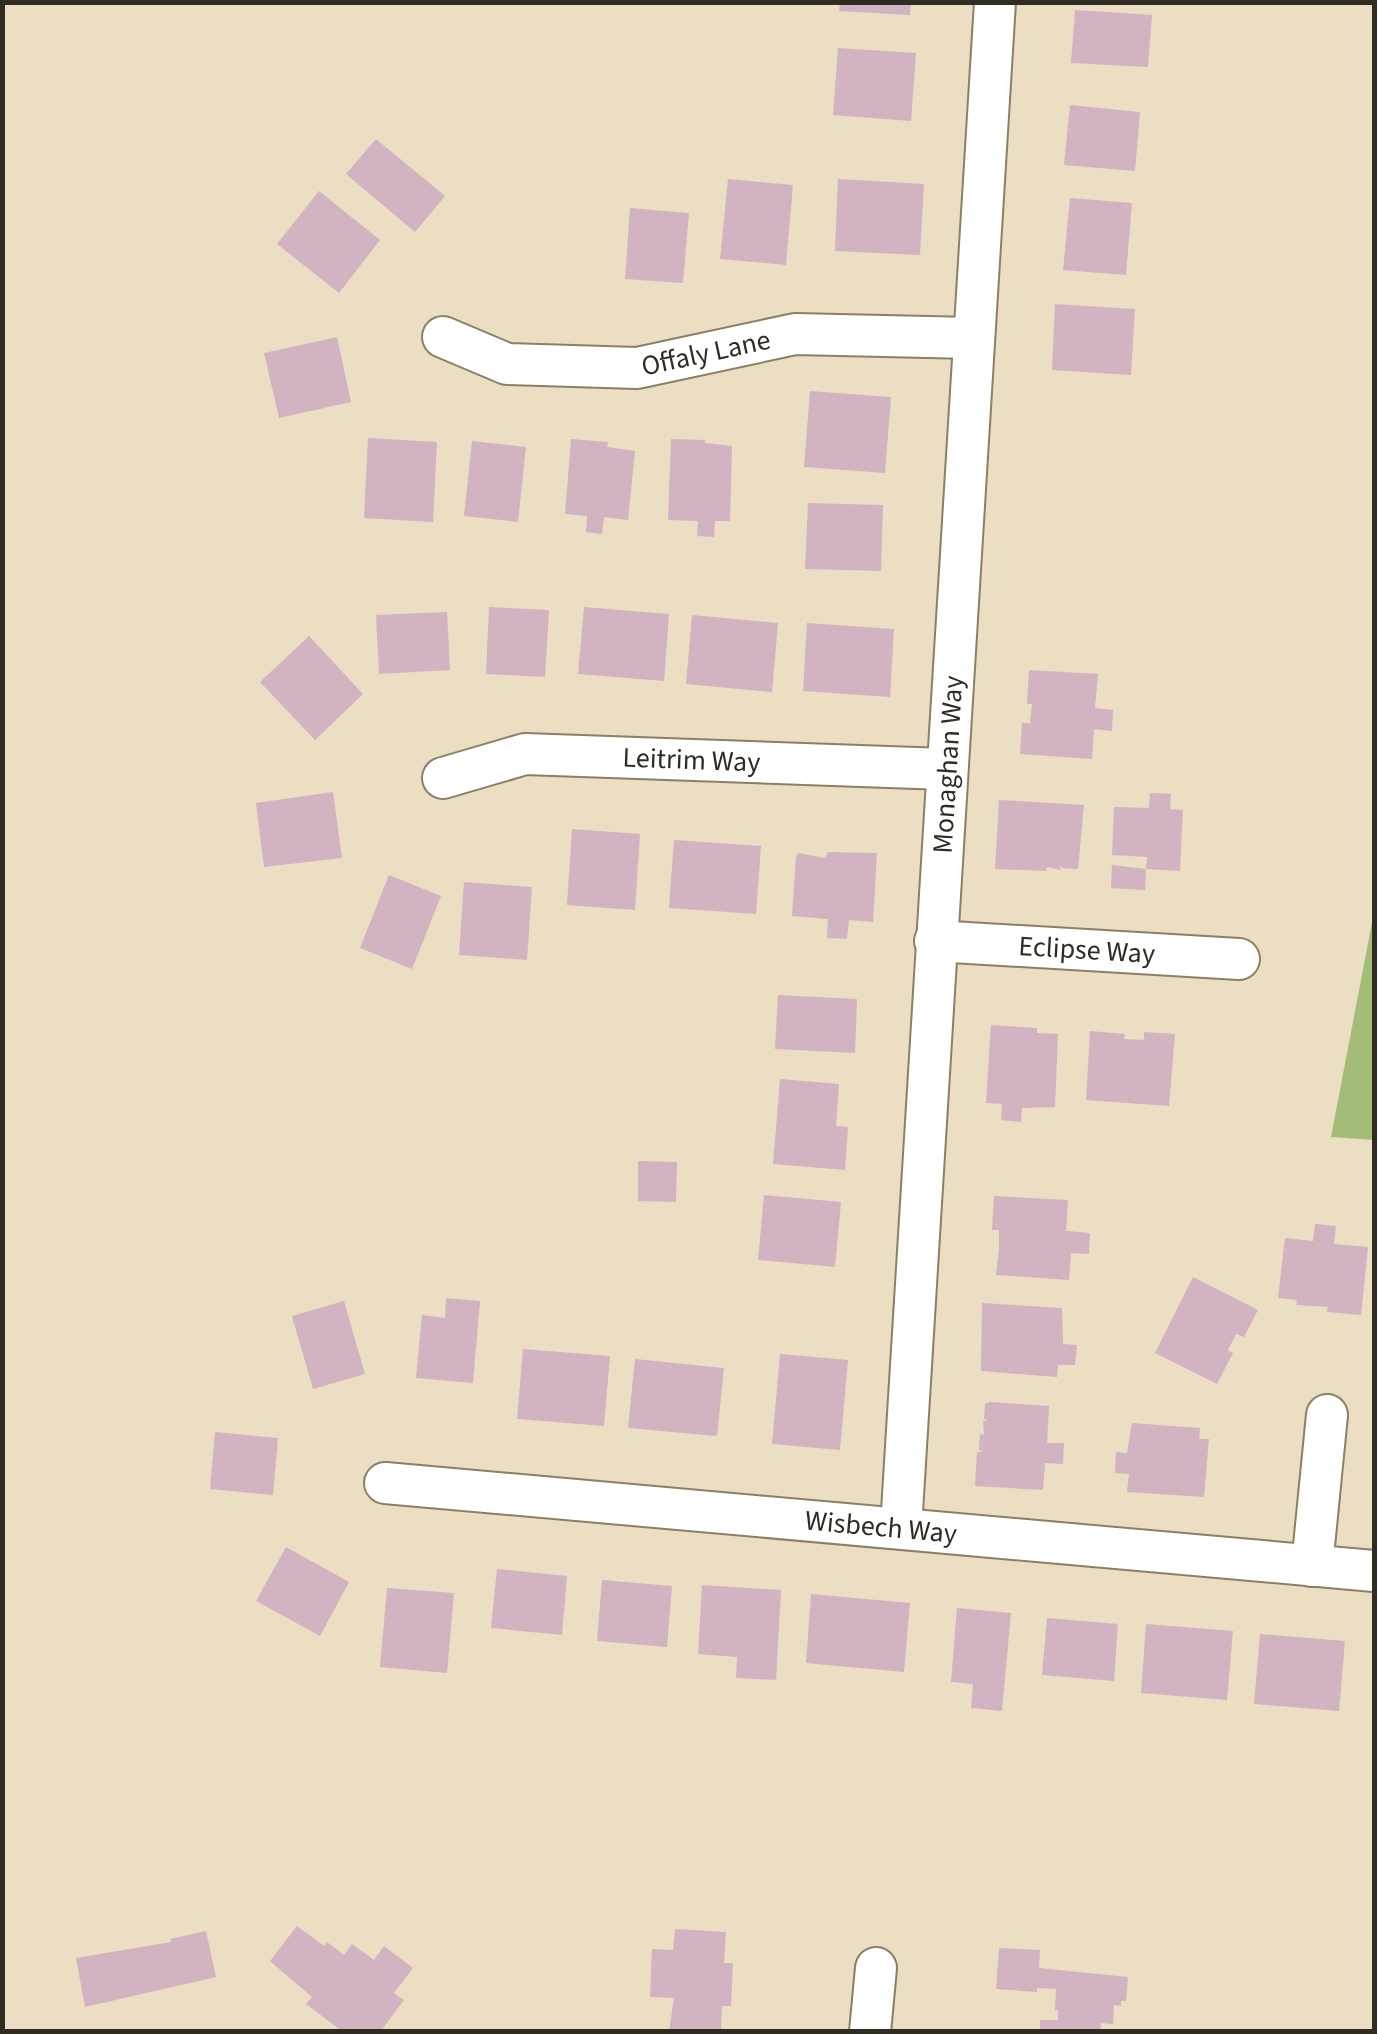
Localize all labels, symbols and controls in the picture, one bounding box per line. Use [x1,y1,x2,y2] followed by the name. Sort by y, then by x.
[638,320,774,387] street label: Offaly Lane
[923,674,973,855] street label: Monaghan Way
[622,737,761,782] street label: Leitrim Way
[1017,926,1156,974] street label: Eclipse Way
[803,1500,959,1554] street label: Wisbech Way

